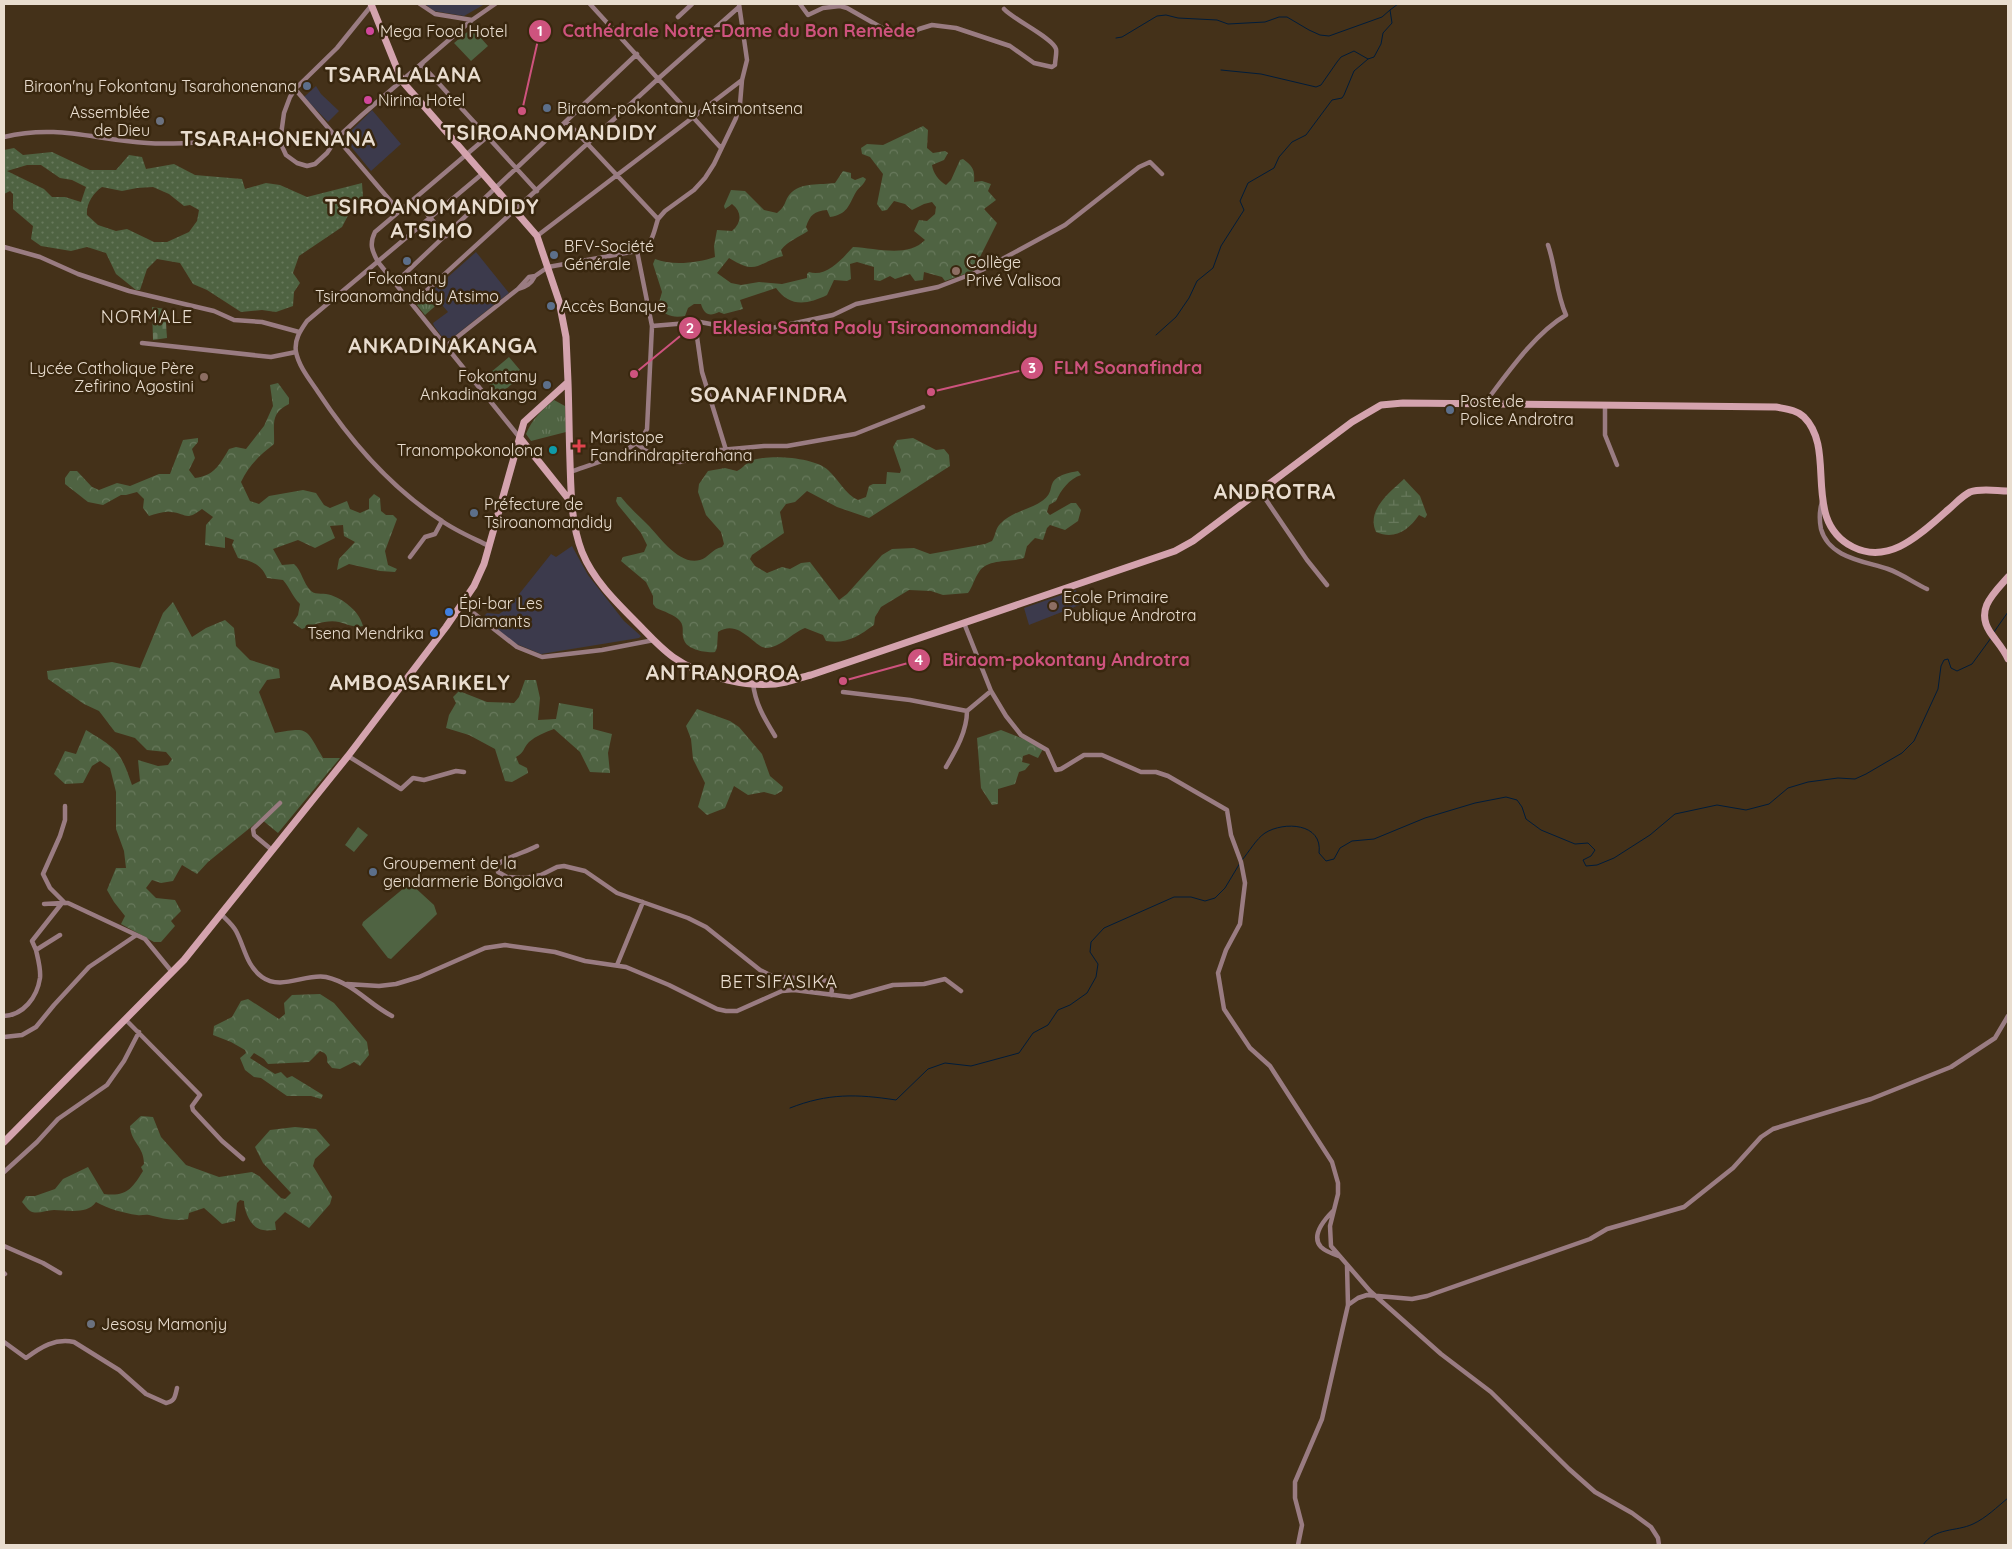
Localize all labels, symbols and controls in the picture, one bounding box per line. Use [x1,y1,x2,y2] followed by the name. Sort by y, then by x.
[528,14,926,47] callout: Cathédrale Notre-Dame du Bon Remède
[562,19,916,42] text: Cathédrale Notre-Dame du Bon Remède
[380,21,508,41] place label: Mega Food Hotel
[537,21,543,40] text: 1
[364,25,376,37] marker: Mega Food Hotel
[324,61,482,87] district label: TSARALALANA
[24,76,297,96] place label: Biraon'ny Fokontany Tsarahonenana
[301,80,313,92] marker: Biraon'ny Fokontany Tsarahonenana
[378,90,465,110] place label: Nirina Hotel
[362,94,374,106] marker: Nirina Hotel
[557,98,803,118] place label: Biraom-pokontany Atsimontsena
[70,102,150,140] place label: Assemblée de Dieu
[541,102,553,114] marker: Biraom-pokontany Atsimontsena
[154,115,166,127] marker: Assemblée de Dieu
[442,119,658,145] district label: TSIROANOMANDIDY
[180,125,376,151] district label: TSARAHONENANA
[324,193,540,243] district label: TSIROANOMANDIDY ATSIMO
[564,236,654,274] place label: BFV-Société Générale
[548,249,560,261] marker: BFV-Société Générale
[966,252,1061,290] place label: Collège Privé Valisoa
[401,255,413,267] marker: Fokontany Tsiroanomandidy Atsimo
[950,265,962,277] marker: Collège Privé Valisoa
[315,268,499,306] place label: Fokontany Tsiroanomandidy Atsimo
[561,296,666,316] place label: Accès Banque
[545,300,557,312] marker: Accès Banque
[101,305,193,328] district label: NORMALE
[677,311,1048,344] callout: Eklesia Santa Paoly Tsiroanomandidy
[712,316,1038,339] text: Eklesia Santa Paoly Tsiroanomandidy
[686,318,694,337] text: 2
[348,332,538,358] district label: ANKADINAKANGA
[1019,352,1212,385] callout: FLM Soanafindra
[1054,356,1202,379] text: FLM Soanafindra
[29,358,194,396] place label: Lycée Catholique Père Zefirino Agostini
[1028,358,1036,377] text: 3
[420,366,537,404] place label: Fokontany Ankadinakanga
[198,371,210,383] marker: Lycée Catholique Père Zefirino Agostini
[541,379,553,391] marker: Fokontany Ankadinakanga
[690,381,848,407] district label: SOANAFINDRA
[1460,391,1574,429] place label: Poste de Police Androtra
[1444,404,1456,416] marker: Poste de Police Androtra
[590,427,752,465] place label: Maristope Fandrindrapiterahana
[572,439,586,453] marker: Maristope Fandrindrapiterahana
[397,440,543,460] place label: Tranompokonolona
[547,444,559,456] marker: Tranompokonolona
[1214,478,1336,504] district label: ANDROTRA
[484,494,612,532] place label: Préfecture de Tsiroanomandidy
[468,507,480,519] marker: Préfecture de Tsiroanomandidy
[1063,587,1196,625] place label: Ecole Primaire Publique Androtra
[459,593,542,631] place label: Épi-bar Les Diamants
[1047,600,1059,612] marker: Ecole Primaire Publique Androtra
[443,606,455,618] marker: Épi-bar Les Diamants
[307,623,424,643] place label: Tsena Mendrika
[428,627,440,639] marker: Tsena Mendrika
[907,643,1199,676] callout: Biraom-pokontany Androtra
[942,648,1190,671] text: Biraom-pokontany Androtra
[915,650,924,669] text: 4
[646,659,800,685] district label: ANTRANOROA
[329,669,511,695] district label: AMBOASARIKELY
[383,853,563,891] place label: Groupement de la gendarmerie Bongolava
[367,866,379,878] marker: Groupement de la gendarmerie Bongolava
[720,970,838,993] district label: BETSIFASIKA
[101,1314,227,1334] place label: Jesosy Mamonjy
[85,1318,97,1330] marker: Jesosy Mamonjy

